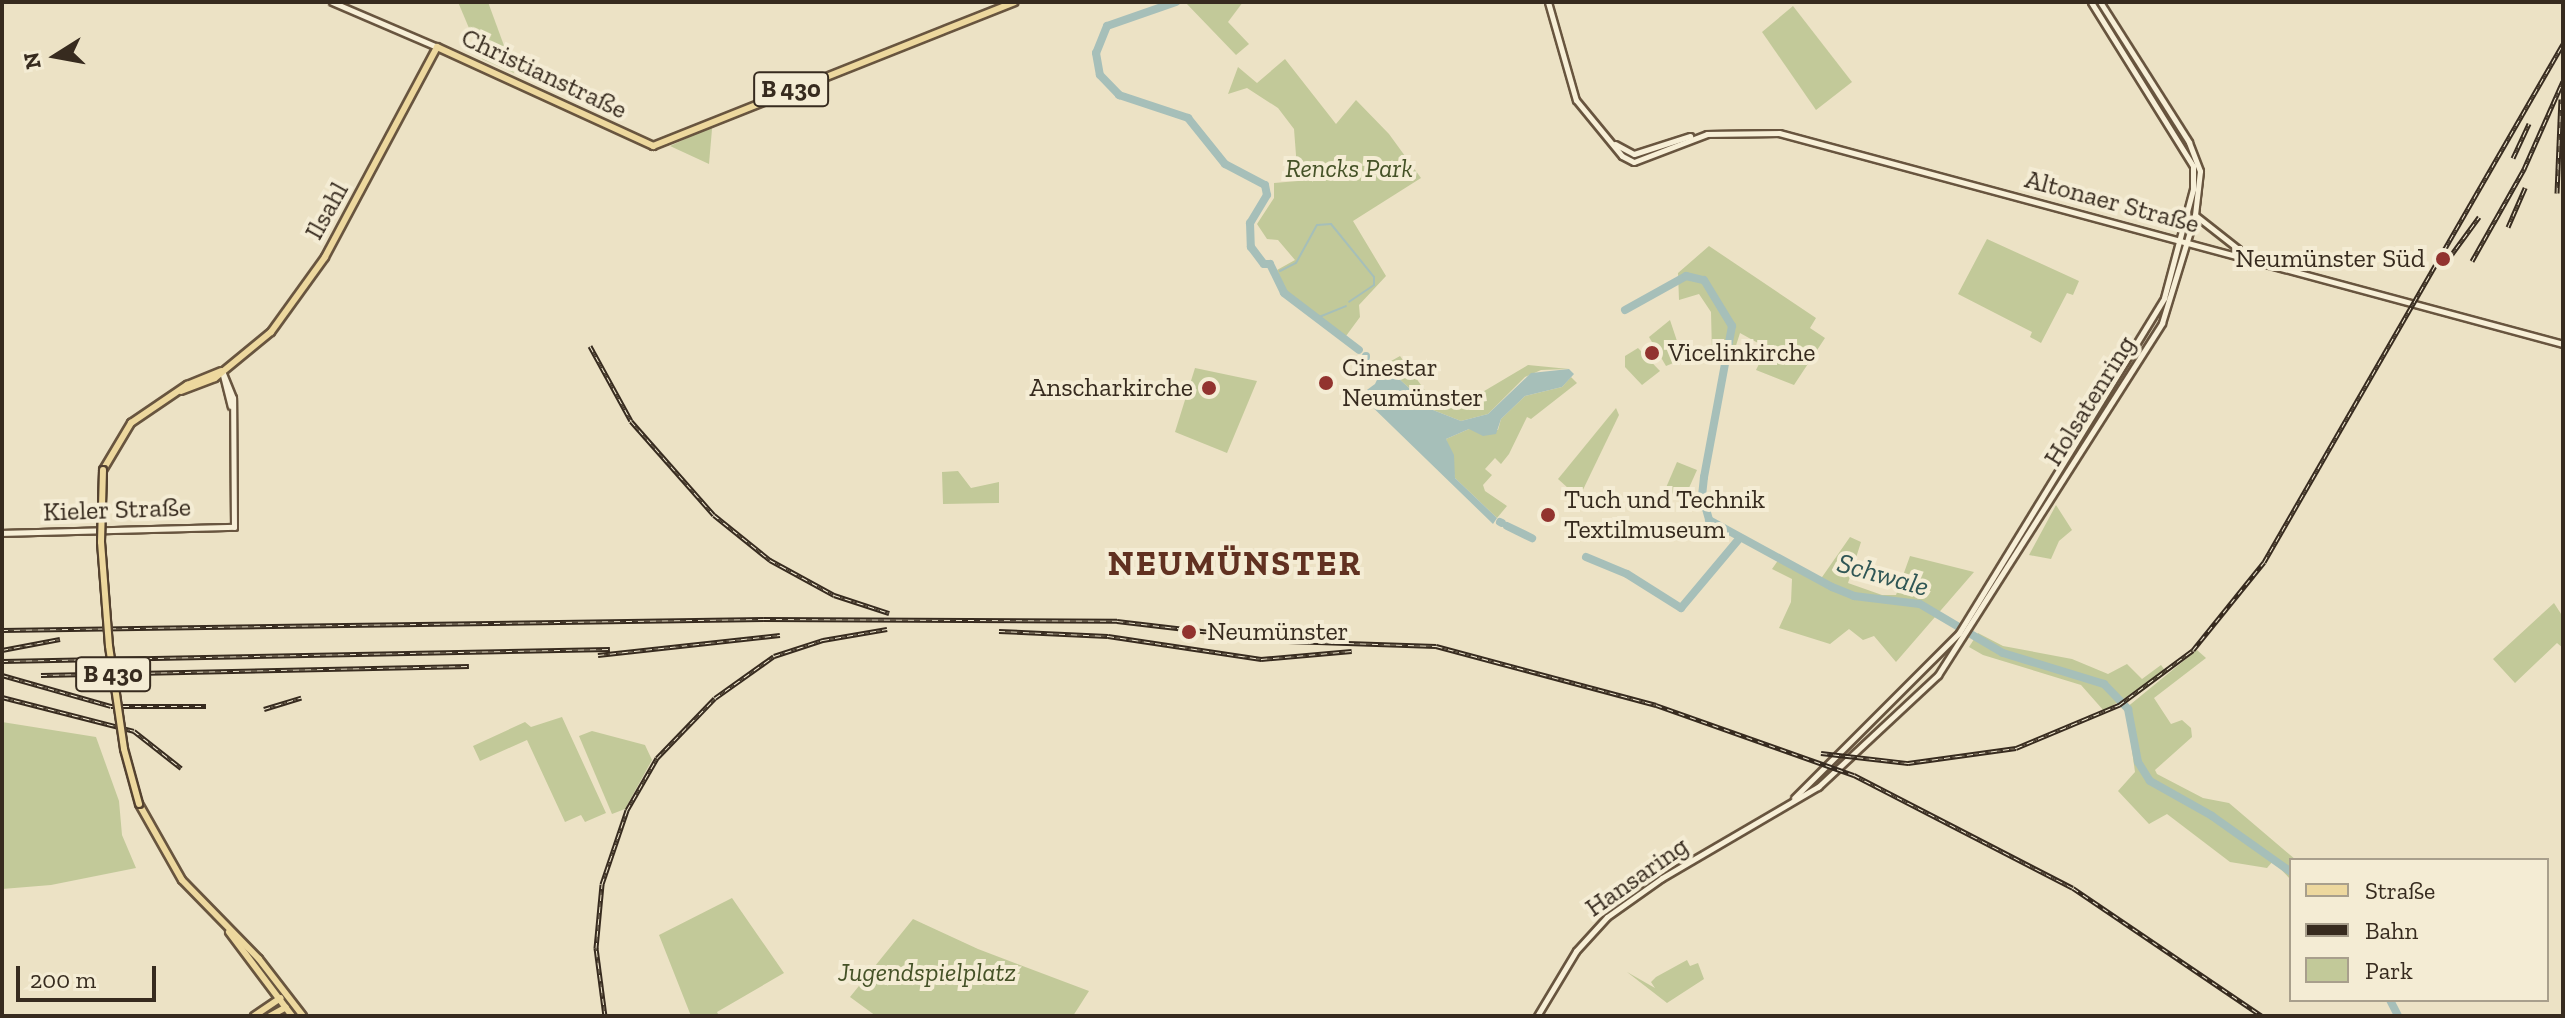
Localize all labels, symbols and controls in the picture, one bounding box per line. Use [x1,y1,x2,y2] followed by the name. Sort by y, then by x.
[16,16,96,96] north arrow
[456,22,632,126] street label: Christianstraße
[17,50,47,71] text: N
[753,69,829,109] road number: B 430
[1285,153,1413,185] park label: Rencks Park
[2021,164,2203,240] street label: Altonaer Straße
[299,177,355,245] street label: Ilsahl
[2235,243,2425,275] place label: Neumünster Süd
[2432,248,2454,270] marker: Neumünster Süd
[2038,330,2142,472] street label: Holsatenring
[1668,337,1815,369] place label: Vicelinkirche
[1643,344,1661,362] marker: Vicelinkirche
[1342,352,1484,414] place label: Cinestar Neumünster
[1029,372,1193,404] place label: Anscharkirche
[1317,374,1335,392] marker: Cinestar Neumünster
[1200,379,1218,397] marker: Anscharkirche
[1564,484,1766,546] place label: Tuch und Technik Textilmuseum
[42,492,192,528] street label: Kieler Straße
[1539,506,1557,524] marker: Tuch und Technik Textilmuseum
[1108,544,1362,584] district label: NEUMÜNSTER
[1833,546,1933,604] water label: Schwale
[1207,616,1349,648] place label: Neumünster
[1178,621,1200,643] marker: Neumünster
[75,654,151,694] road number: B 430
[1580,830,1694,924] street label: Hansaring
[2289,858,2549,1002] legend
[2365,876,2435,905] text: Straße
[2365,916,2418,945] text: Bahn
[20,950,160,1000] scale bar
[2365,956,2413,985] text: Park
[838,957,1016,989] park label: Jugendspielplatz
[30,965,96,994] text: 200 m

